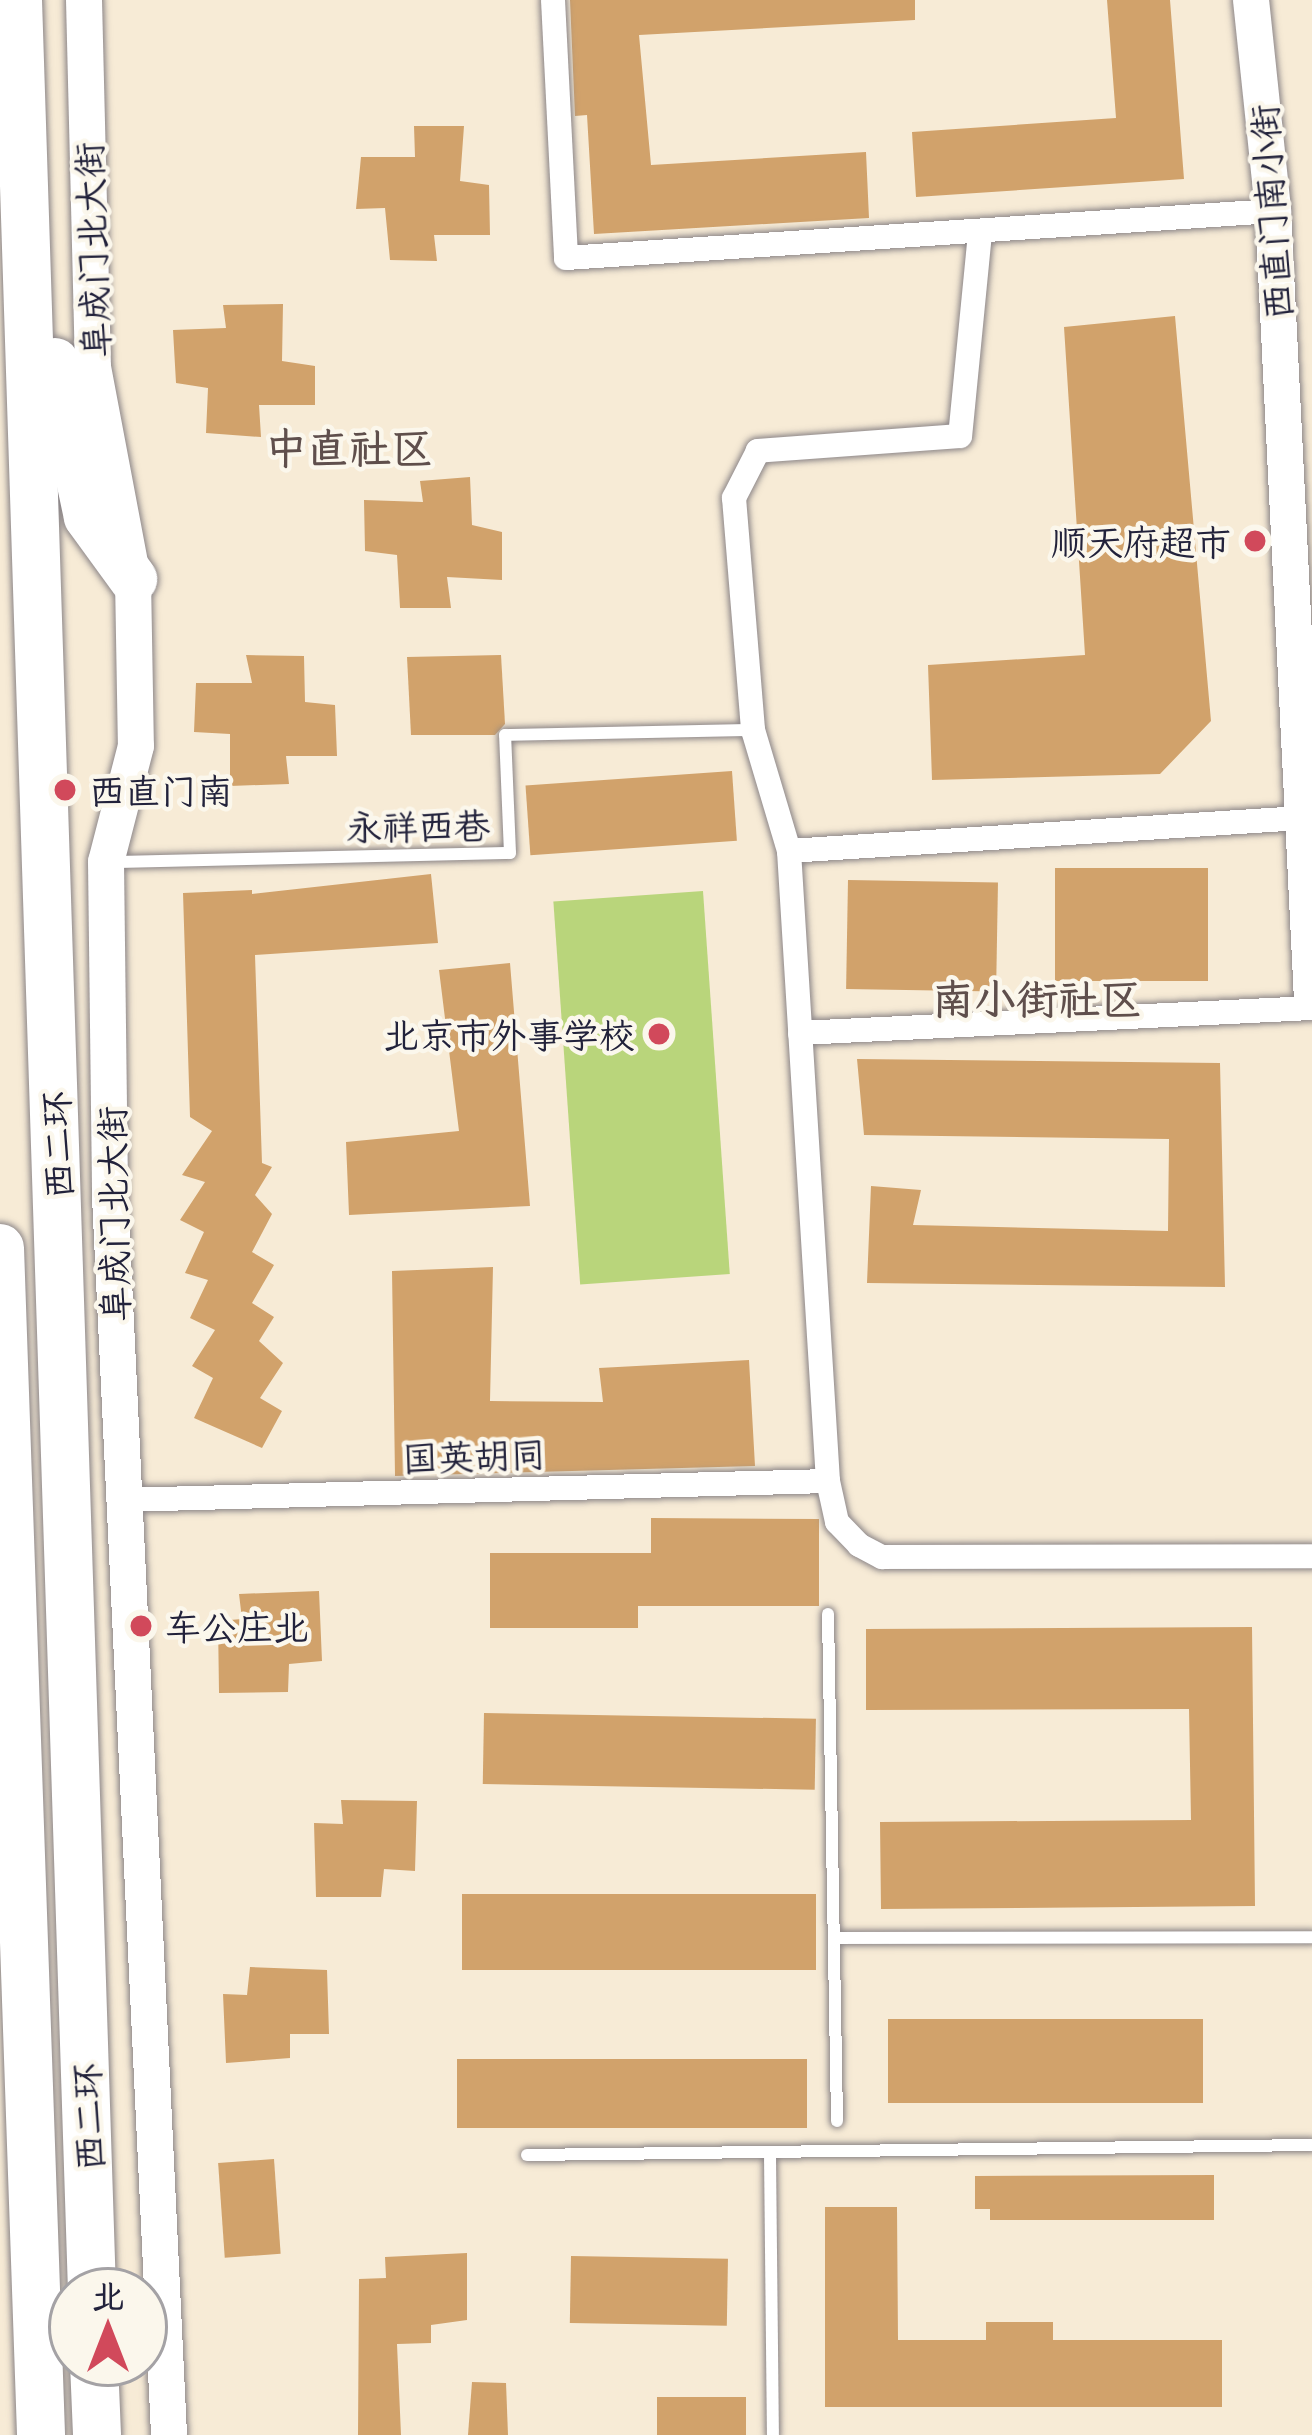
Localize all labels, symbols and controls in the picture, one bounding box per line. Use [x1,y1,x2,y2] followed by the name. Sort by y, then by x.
[1241,103,1299,321] street label: 西直门南小街
[66,141,116,359] street label: 阜成门北大街
[265,421,433,471] district label: 中直社区
[1051,519,1231,563] place label: 顺天府超市
[1242,528,1268,554] marker: 顺天府超市
[89,768,233,812] place label: 西直门南
[52,777,78,803] marker: 西直门南
[346,802,490,848] street label: 永祥西巷
[932,972,1142,1022] district label: 南小街社区
[383,1012,635,1056] place label: 北京市外事学校
[646,1021,672,1047] marker: 北京市外事学校
[33,1090,79,1200] street label: 西二环
[89,1106,135,1322] street label: 阜成门北大街
[401,1431,547,1479] street label: 国英胡同
[165,1604,309,1648] place label: 车公庄北
[128,1613,154,1639] marker: 车公庄北
[64,2062,110,2172] street label: 西二环
[48,2267,168,2387] north arrow
[92,2269,125,2319] text: 北

